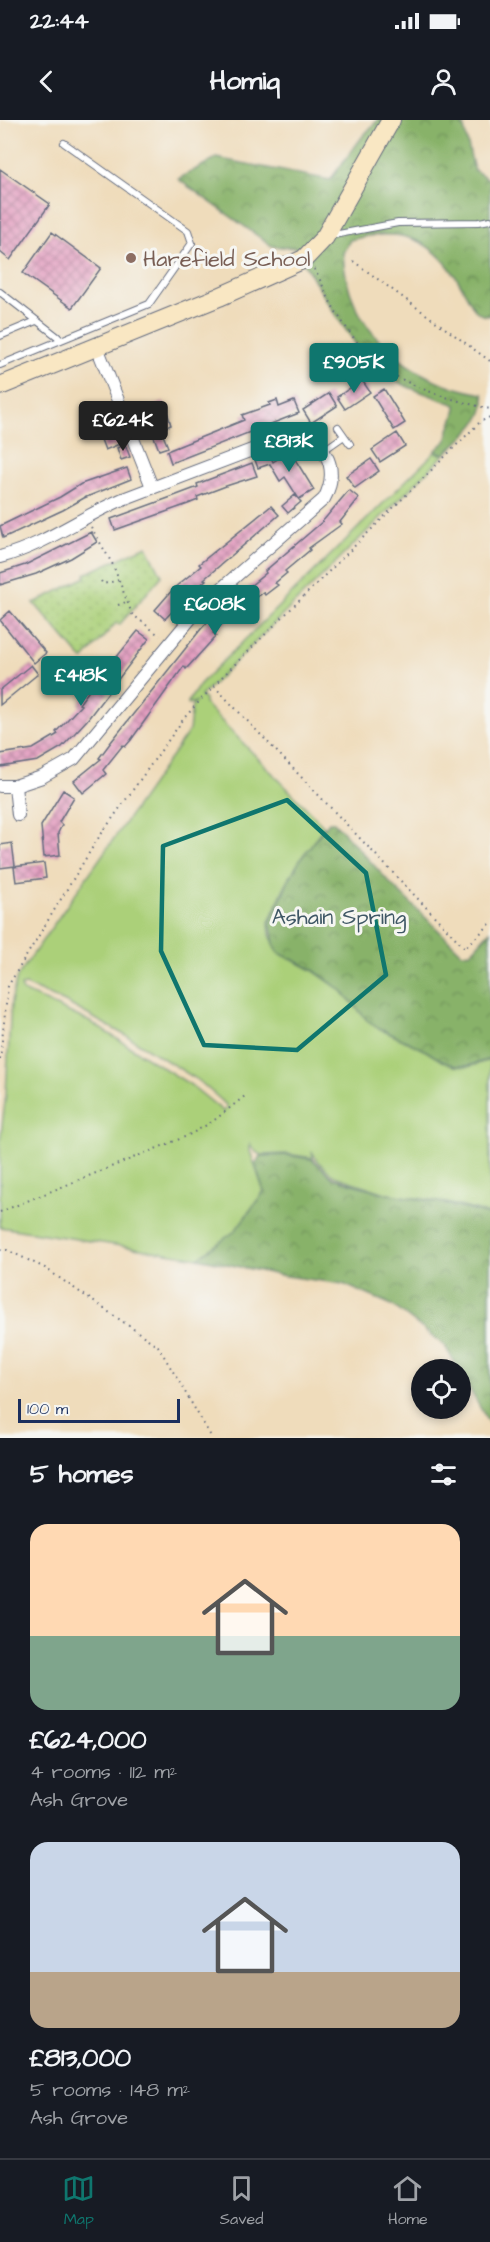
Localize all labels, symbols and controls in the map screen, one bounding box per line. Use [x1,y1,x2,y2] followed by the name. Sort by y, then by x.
[30,6,89,37] text: 22:44
[210,62,280,100] text: Homiq
[30,65,63,98] icon: back
[427,65,460,98] icon: person
[143,244,311,275] place label: Harefield School
[124,251,138,265] marker: Harefield School
[312,343,396,394] pin: £905K
[323,348,385,376] text: £905K
[81,401,165,452] pin: £624K
[93,406,153,434] text: £624K
[247,422,331,473] pin: £813K
[265,427,313,455] text: £813K
[173,585,257,636] pin: £608K
[184,590,246,618] text: £608K
[39,656,123,707] pin: £418K
[55,661,107,689] text: £418K
[272,902,406,934] park label: Ashain Spring
[411,1359,471,1419] map controls
[411,1359,471,1419] button: locate
[18,1396,180,1424] scale bar
[27,1398,68,1420] text: 100 m
[30,1456,134,1492] text: 5 homes
[427,1458,460,1491] icon: filters
[191,1563,299,1671] icon: home
[30,1722,147,1758] text: £624,000
[30,1758,177,1786] text: 4 rooms · 112 m²
[30,1786,128,1814] text: Ash Grove
[191,1881,299,1989] icon: home
[30,2040,131,2076] text: £813,000
[30,2076,190,2104] text: 5 rooms · 148 m²
[30,2104,128,2132] text: Ash Grove
[62,2172,95,2230] tab: Map
[220,2172,263,2230] tab: Saved
[388,2172,428,2230] tab: Home

